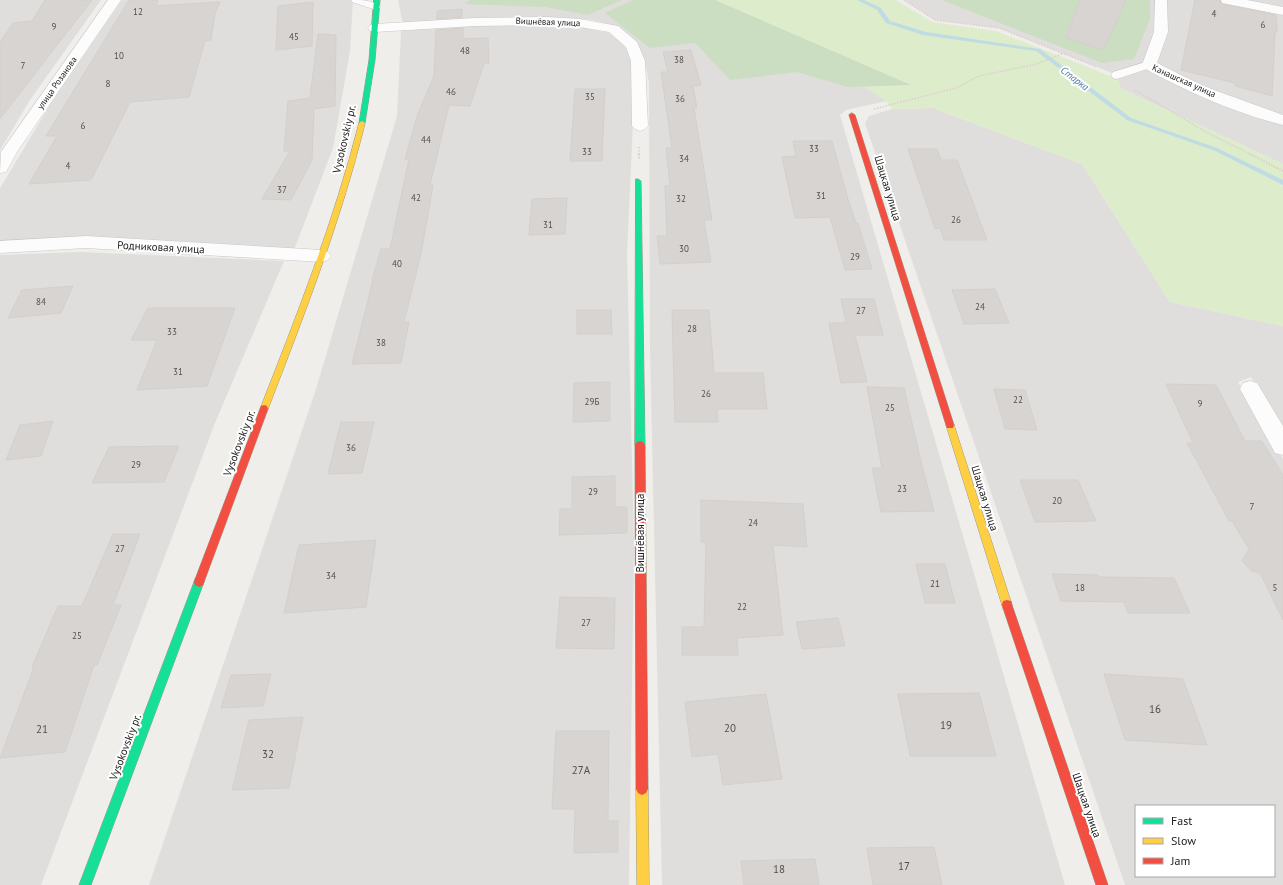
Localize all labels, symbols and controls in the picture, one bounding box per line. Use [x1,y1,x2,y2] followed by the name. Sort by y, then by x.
[133,6,143,17] house number: 12
[1212,8,1217,19] house number: 4
[515,15,581,28] street label: Вишнёвая улица
[1261,19,1266,30] house number: 6
[52,21,57,32] house number: 9
[289,31,299,42] house number: 45
[460,45,470,56] house number: 48
[114,50,124,61] house number: 10
[34,54,79,111] street label: улица Розанова
[674,54,684,65] house number: 38
[21,60,26,71] house number: 7
[1151,62,1218,99] street label: Канашская улица
[1058,64,1091,93] water label: Старка
[106,78,111,89] house number: 8
[446,86,456,97] house number: 46
[585,91,595,102] house number: 35
[675,93,685,104] house number: 36
[329,103,359,176] street label: Vysokovskiy pr.
[81,120,86,131] house number: 6
[421,134,431,145] house number: 44
[809,143,819,154] house number: 33
[582,146,592,157] house number: 33
[679,153,689,164] house number: 34
[871,153,905,223] street label: Шацкая улица
[66,160,71,171] house number: 4
[277,184,287,195] house number: 37
[816,190,826,201] house number: 31
[411,192,421,203] house number: 42
[676,193,686,204] house number: 32
[951,214,961,225] house number: 26
[543,219,553,230] house number: 31
[117,238,205,256] street label: Родниковая улица
[679,243,689,254] house number: 30
[850,251,860,262] house number: 29
[392,258,402,269] house number: 40
[36,296,46,307] house number: 84
[975,301,985,312] house number: 24
[856,305,866,316] house number: 27
[687,323,697,334] house number: 28
[167,326,177,337] house number: 33
[376,337,386,348] house number: 38
[173,366,183,377] house number: 31
[701,388,711,399] house number: 26
[1013,394,1023,405] house number: 22
[585,396,599,407] house number: 29Б
[1198,398,1203,409] house number: 9
[885,402,895,413] house number: 25
[220,408,258,479] street label: Vysokovskiy pr.
[346,442,356,453] house number: 36
[131,459,141,470] house number: 29
[968,463,1002,533] street label: Шацкая улица
[897,483,907,494] house number: 23
[588,486,598,497] house number: 29
[633,493,647,573] street label: Вишнёвая улица
[1052,495,1062,506] house number: 20
[1250,501,1255,512] house number: 7
[748,517,758,528] house number: 24
[115,543,125,554] house number: 27
[326,570,336,581] house number: 34
[930,578,940,589] house number: 21
[1075,582,1085,593] house number: 18
[1273,582,1278,593] house number: 5
[737,601,747,612] house number: 22
[581,617,591,628] house number: 27
[72,630,82,641] house number: 25
[1149,702,1161,716] house number: 16
[106,712,144,783] street label: Vysokovskiy pr.
[940,718,952,732] house number: 19
[724,721,736,735] house number: 20
[36,722,48,736] house number: 21
[262,747,274,761] house number: 32
[572,763,591,777] house number: 27А
[1069,771,1105,839] street label: Шацкая улица
[1135,805,1275,877] legend
[1171,813,1192,828] text: Fast
[1171,833,1196,848] text: Slow
[1170,853,1190,868] text: Jam
[898,859,910,873] house number: 17
[773,862,785,876] house number: 18

